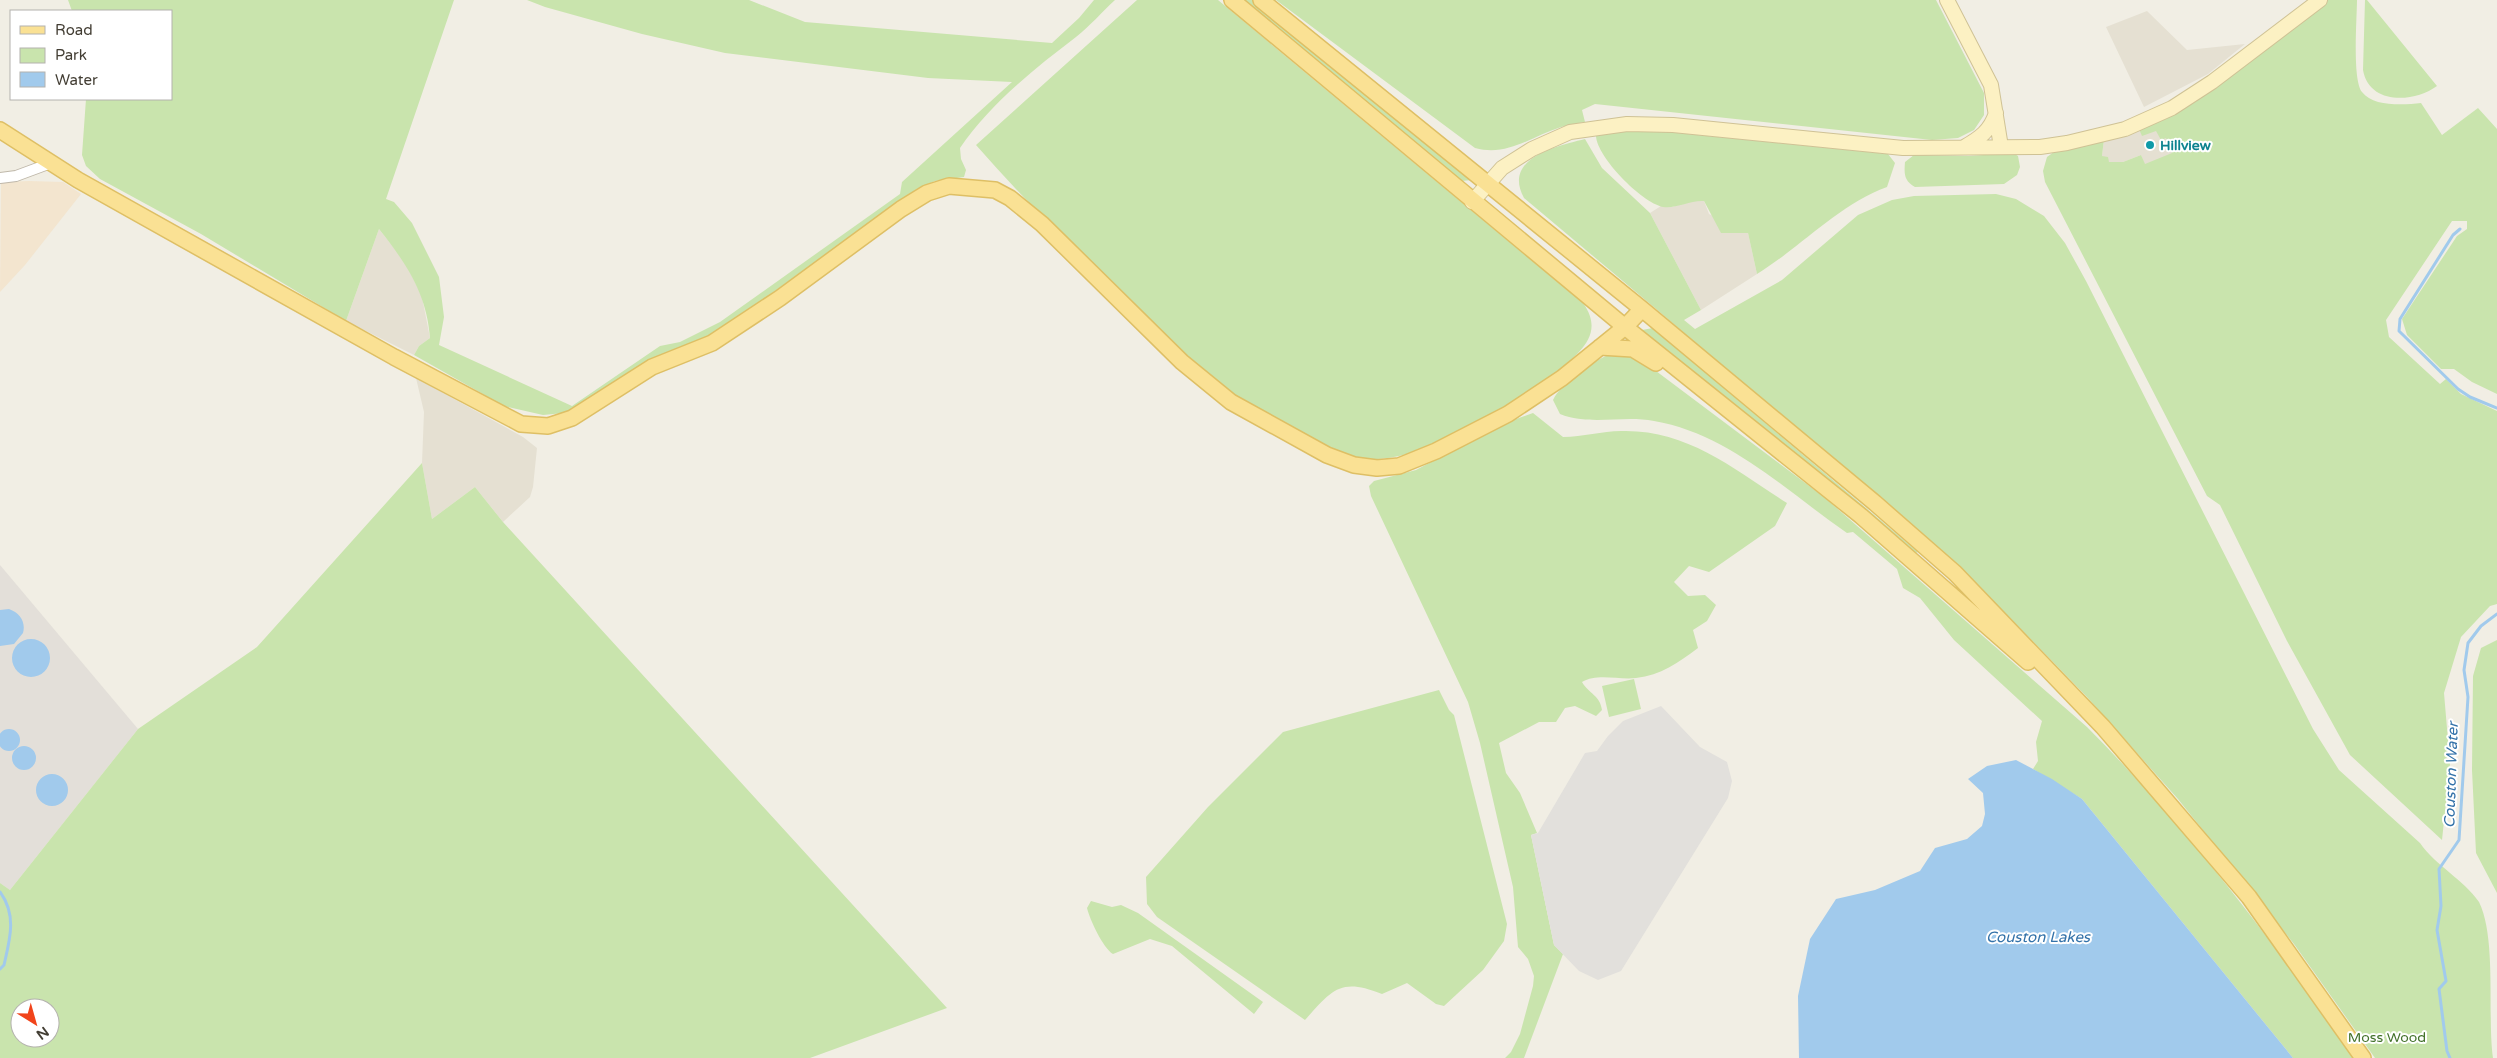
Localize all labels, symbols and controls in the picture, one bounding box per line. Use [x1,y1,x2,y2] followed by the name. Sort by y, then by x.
[10,10,172,100] legend
[55,21,93,39] text: Road
[55,46,87,64] text: Park
[55,71,98,89] text: Water
[2160,137,2211,154] place label: Hillview
[2144,139,2156,151] marker: Hillview
[2440,719,2462,828] water label: Couston Water
[1986,928,2092,946] water label: Couston Lakes
[10,998,60,1048] north arrow
[33,1023,52,1043] text: N
[2348,1029,2426,1046] park label: Moss Wood

